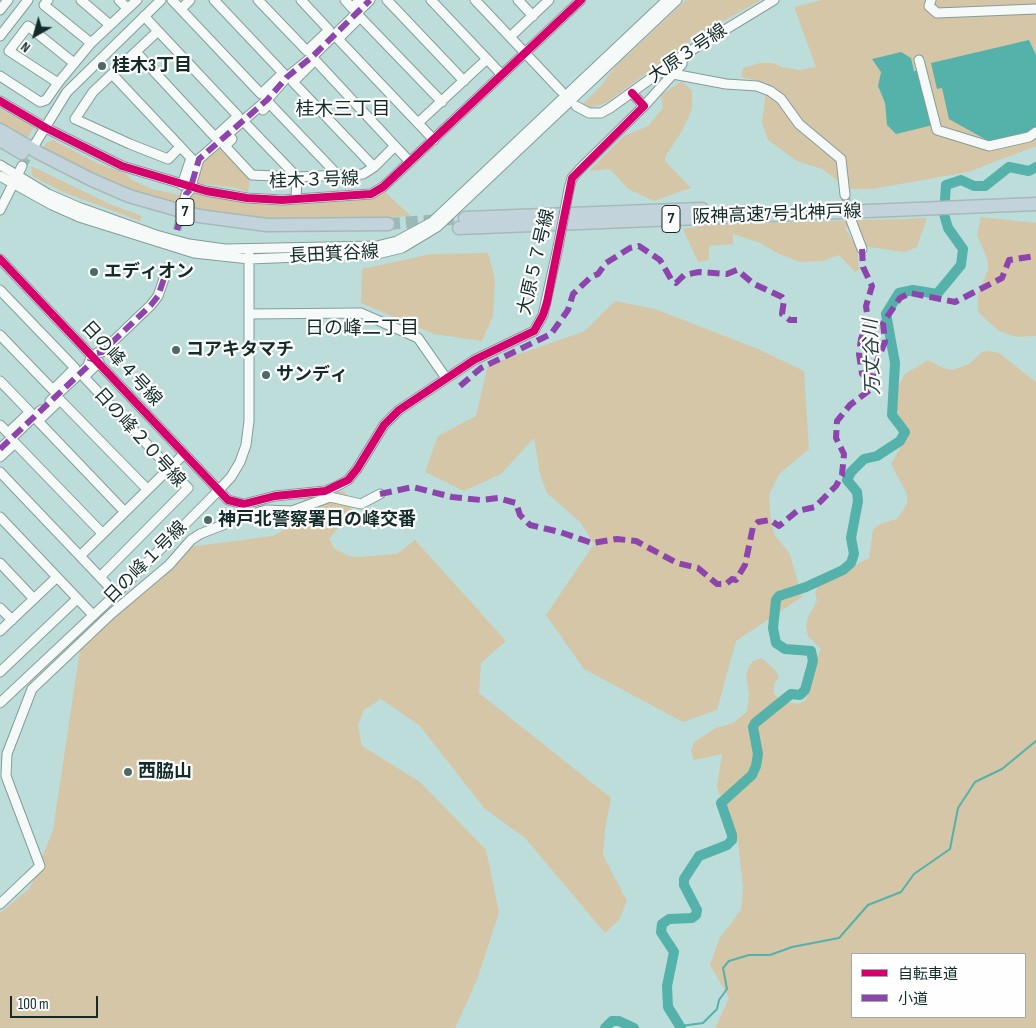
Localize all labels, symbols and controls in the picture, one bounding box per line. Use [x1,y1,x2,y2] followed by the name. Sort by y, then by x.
[10,10,60,60] north arrow
[645,20,731,88] street label: 大原３号線
[17,38,34,56] text: N
[112,55,192,77] place label: 桂木3丁目
[96,60,108,72] marker: 桂木3丁目
[296,99,390,121] district label: 桂木三丁目
[269,169,359,193] street label: 桂木３号線
[176,198,194,226] road number: 7
[692,201,862,229] street label: 阪神高速7号北神戸線
[662,205,680,232] road number: 7
[514,207,560,317] street label: 大原５７号線
[288,242,380,268] street label: 長田箕谷線
[104,261,194,283] place label: エディオン
[88,266,100,278] marker: エディオン
[76,317,166,411] street label: 日の峰４号線
[305,318,419,340] district label: 日の峰二丁目
[860,319,886,395] water label: 万丈谷川
[186,339,294,361] place label: コアキタマチ
[170,344,182,356] marker: コアキタマチ
[276,364,348,386] place label: サンディ
[260,369,272,381] marker: サンディ
[89,384,189,492] street label: 日の峰２０号線
[218,509,416,531] place label: 神戸北警察署日の峰交番
[202,514,214,526] marker: 神戸北警察署日の峰交番
[100,517,192,609] street label: 日の峰１号線
[138,761,192,783] place label: 西脇山
[122,766,134,778] marker: 西脇山
[851,953,1026,1018] legend
[898,965,958,984] text: 自転車道
[12,986,100,1018] scale bar
[898,990,928,1009] text: 小道
[18,995,49,1014] text: 100 m

